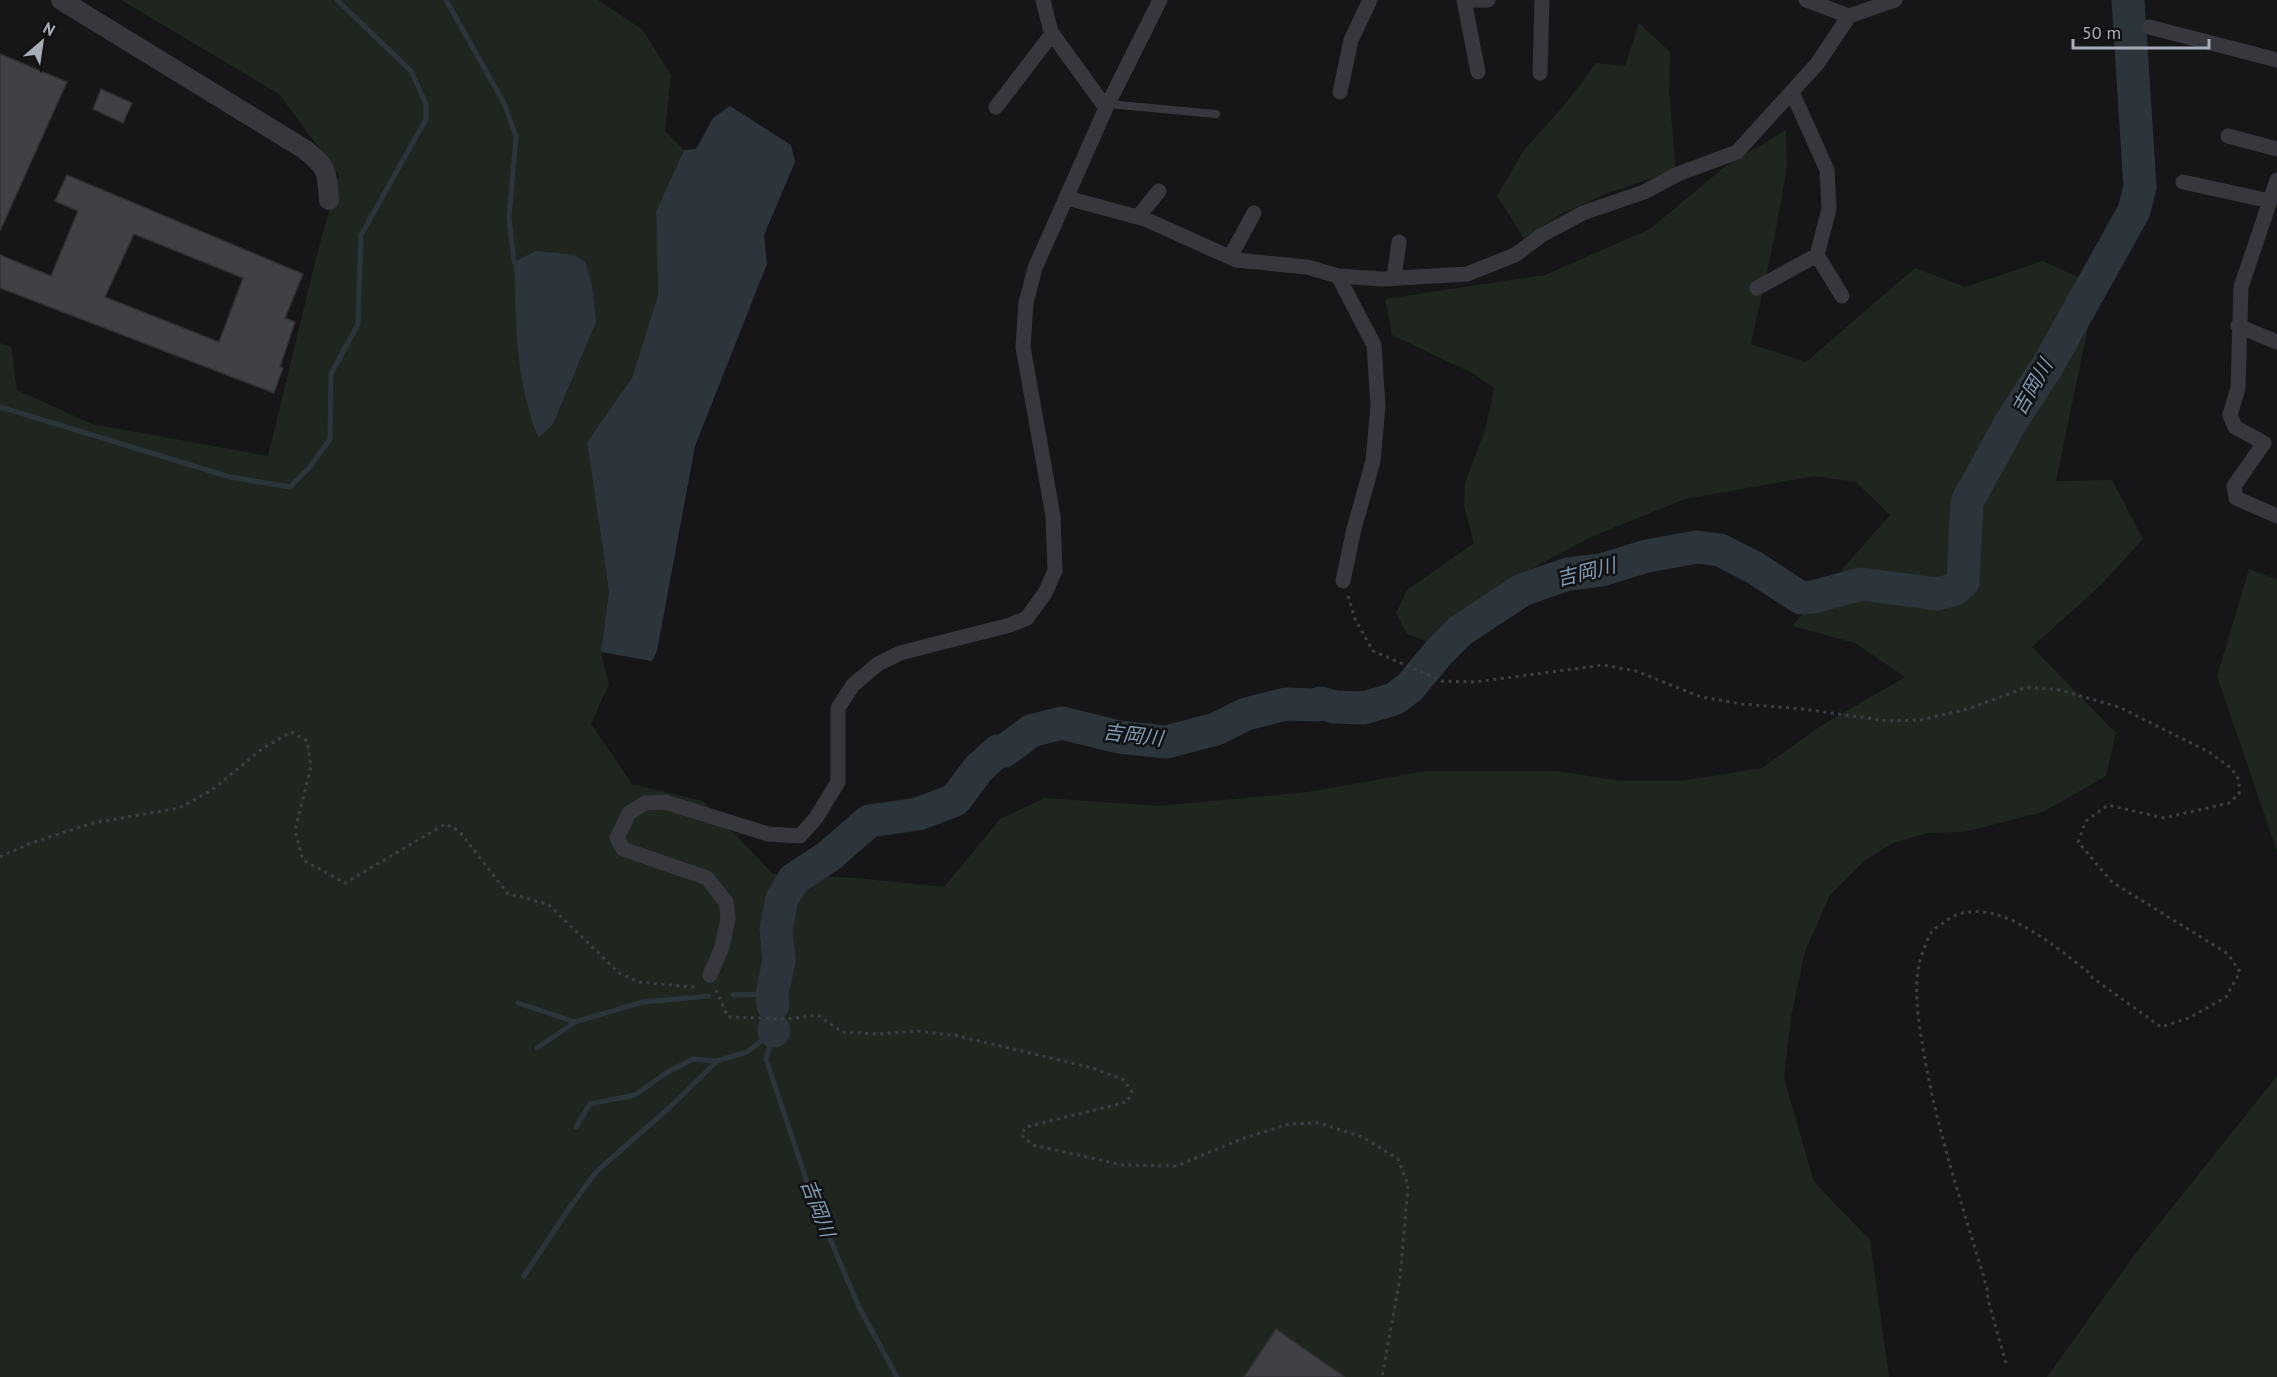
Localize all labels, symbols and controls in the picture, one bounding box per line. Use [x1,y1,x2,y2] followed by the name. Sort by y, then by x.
[12,12,72,72] north arrow
[2073,12,2210,50] scale bar
[40,18,59,40] text: N
[2082,21,2121,44] text: 50 m
[2006,353,2059,419] water label: 吉岡川
[1554,552,1620,592] water label: 吉岡川
[1102,718,1166,752] water label: 吉岡川
[795,1175,842,1243] water label: 吉岡川

